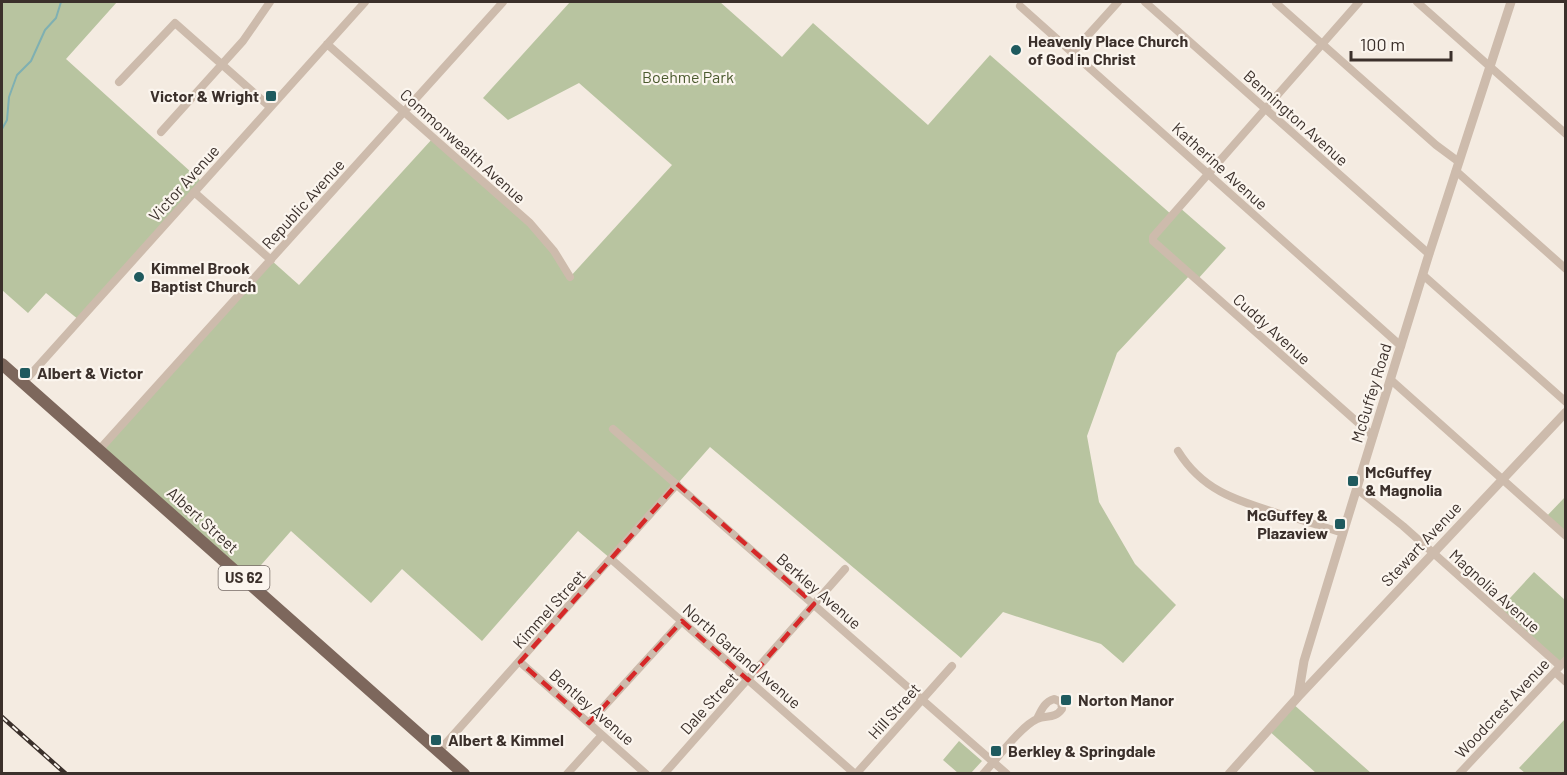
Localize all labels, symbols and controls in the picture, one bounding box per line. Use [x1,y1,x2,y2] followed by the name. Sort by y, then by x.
[1351,24,1452,62] scale bar
[1028,31,1188,68] place label: Heavenly Place Church of God in Christ
[1360,33,1405,55] text: 100 m
[1009,43,1023,57] marker: Heavenly Place Church of God in Christ
[1240,66,1353,170] street label: Bennington Avenue
[642,67,734,86] park label: Boehme Park
[397,84,530,207] street label: Commonwealth Avenue
[150,86,259,105] place label: Victor & Wright
[264,89,278,103] marker: Victor & Wright
[1169,118,1272,213] street label: Katherine Avenue
[144,141,223,225] street label: Victor Avenue
[257,155,348,253] street label: Republic Avenue
[151,258,256,295] place label: Kimmel Brook Baptist Church
[132,270,146,284] marker: Kimmel Brook Baptist Church
[1230,289,1315,368] street label: Cuddy Avenue
[1346,341,1395,445] street label: McGuffey Road
[37,363,143,382] place label: Albert & Victor
[18,366,32,380] marker: Albert & Victor
[1365,462,1442,499] place label: McGuffey & Magnolia
[1346,474,1360,488] marker: McGuffey & Magnolia
[164,483,243,557] street label: Albert Street
[1377,497,1465,590] street label: Stewart Avenue
[1247,505,1328,542] place label: McGuffey & Plazaview
[1333,517,1347,531] marker: McGuffey & Plazaview
[1446,545,1545,636] street label: Magnolia Avenue
[773,549,865,633] street label: Berkley Avenue
[508,565,589,652] street label: Kimmel Street
[218,566,270,590] road number: US 62
[679,599,805,712] street label: North Garland Avenue
[1451,654,1553,761] street label: Woodcrest Avenue
[546,665,639,749] street label: Bentley Avenue
[676,668,741,738] street label: Dale Street
[864,679,924,743] street label: Hill Street
[1078,690,1174,709] place label: Norton Manor
[1059,693,1073,707] marker: Norton Manor
[448,730,564,749] place label: Albert & Kimmel
[429,733,443,747] marker: Albert & Kimmel
[1008,741,1156,760] place label: Berkley & Springdale
[989,744,1003,758] marker: Berkley & Springdale

